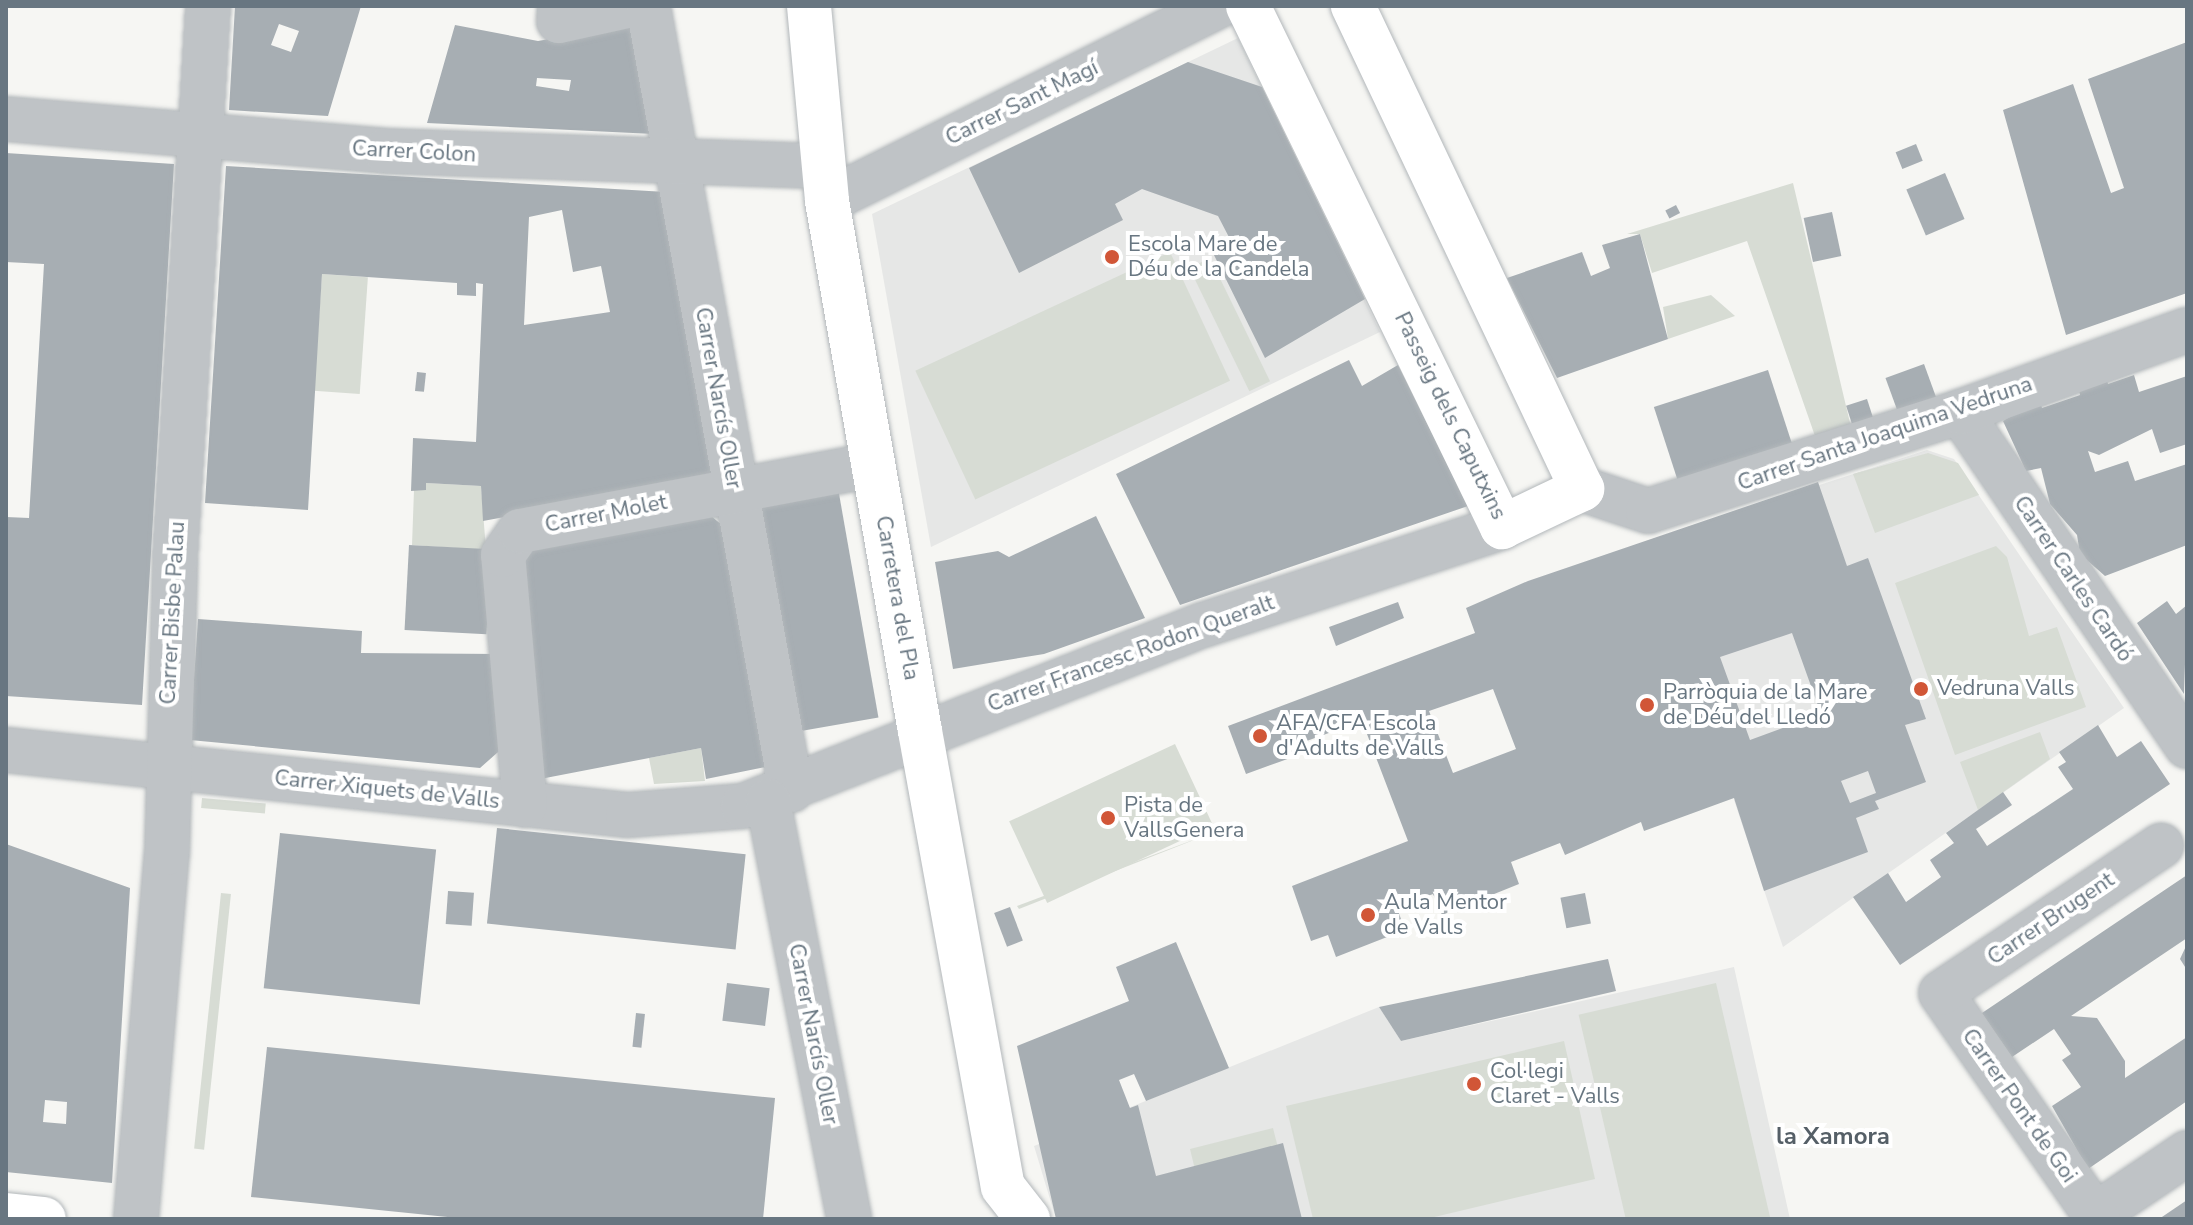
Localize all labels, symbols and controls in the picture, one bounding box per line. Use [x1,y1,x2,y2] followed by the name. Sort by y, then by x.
[941,55,1103,151] street label: Carrer Sant Magí
[351,136,477,168] street label: Carrer Colon
[1128,231,1309,282] place label: Escola Mare de Déu de la Candela
[1103,248,1121,266] marker: Escola Mare de Déu de la Candela
[689,305,747,491] street label: Carrer Narcís Oller
[1388,308,1512,524] street label: Passeig dels Caputxins
[1734,371,2036,497] street label: Carrer Santa Joaquima Vedruna
[543,489,669,539] street label: Carrer Molet
[2008,491,2138,667] street label: Carrer Carles Cardó
[870,514,924,682] street label: Carretera del Pla
[155,521,191,705] street label: Carrer Bisbe Palau
[984,590,1278,718] street label: Carrer Francesc Rodon Queralt
[1937,676,2074,702] place label: Vedruna Valls
[1663,679,1867,730] place label: Parròquia de la Mare de Déu del Lledó
[1912,680,1930,698] marker: Vedruna Valls
[1638,696,1656,714] marker: Parròquia de la Mare de Déu del Lledó
[1276,710,1444,762] place label: AFA/CFA Escola d'Adults de Valls
[1251,727,1269,745] marker: AFA/CFA Escola d'Adults de Valls
[273,765,501,815] street label: Carrer Xiquets de Valls
[1124,792,1244,844] place label: Pista de VallsGenera
[1099,809,1117,827] marker: Pista de VallsGenera
[1983,867,2119,971] street label: Carrer Brugent
[1384,889,1507,940] place label: Aula Mentor de Valls
[1359,906,1377,924] marker: Aula Mentor de Valls
[783,941,843,1127] street label: Carrer Narcís Oller
[1956,1024,2082,1188] street label: Carrer Pont de Goi
[1490,1058,1620,1110] place label: Col·legi Claret - Valls
[1465,1075,1483,1093] marker: Col·legi Claret - Valls
[1776,1123,1890,1151] district label: la Xamora

